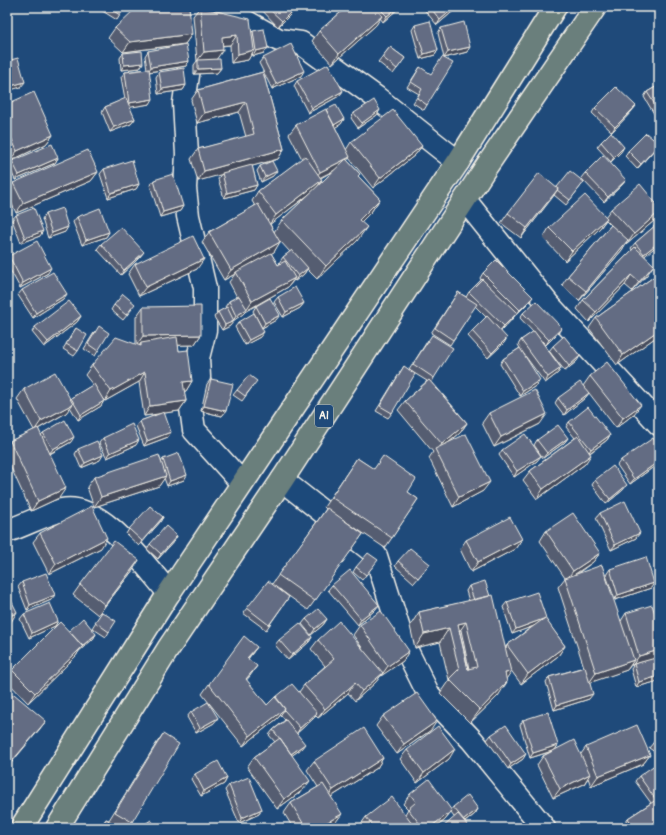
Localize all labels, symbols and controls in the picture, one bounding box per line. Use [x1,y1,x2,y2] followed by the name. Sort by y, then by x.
[315,405,333,427] road number: A1

